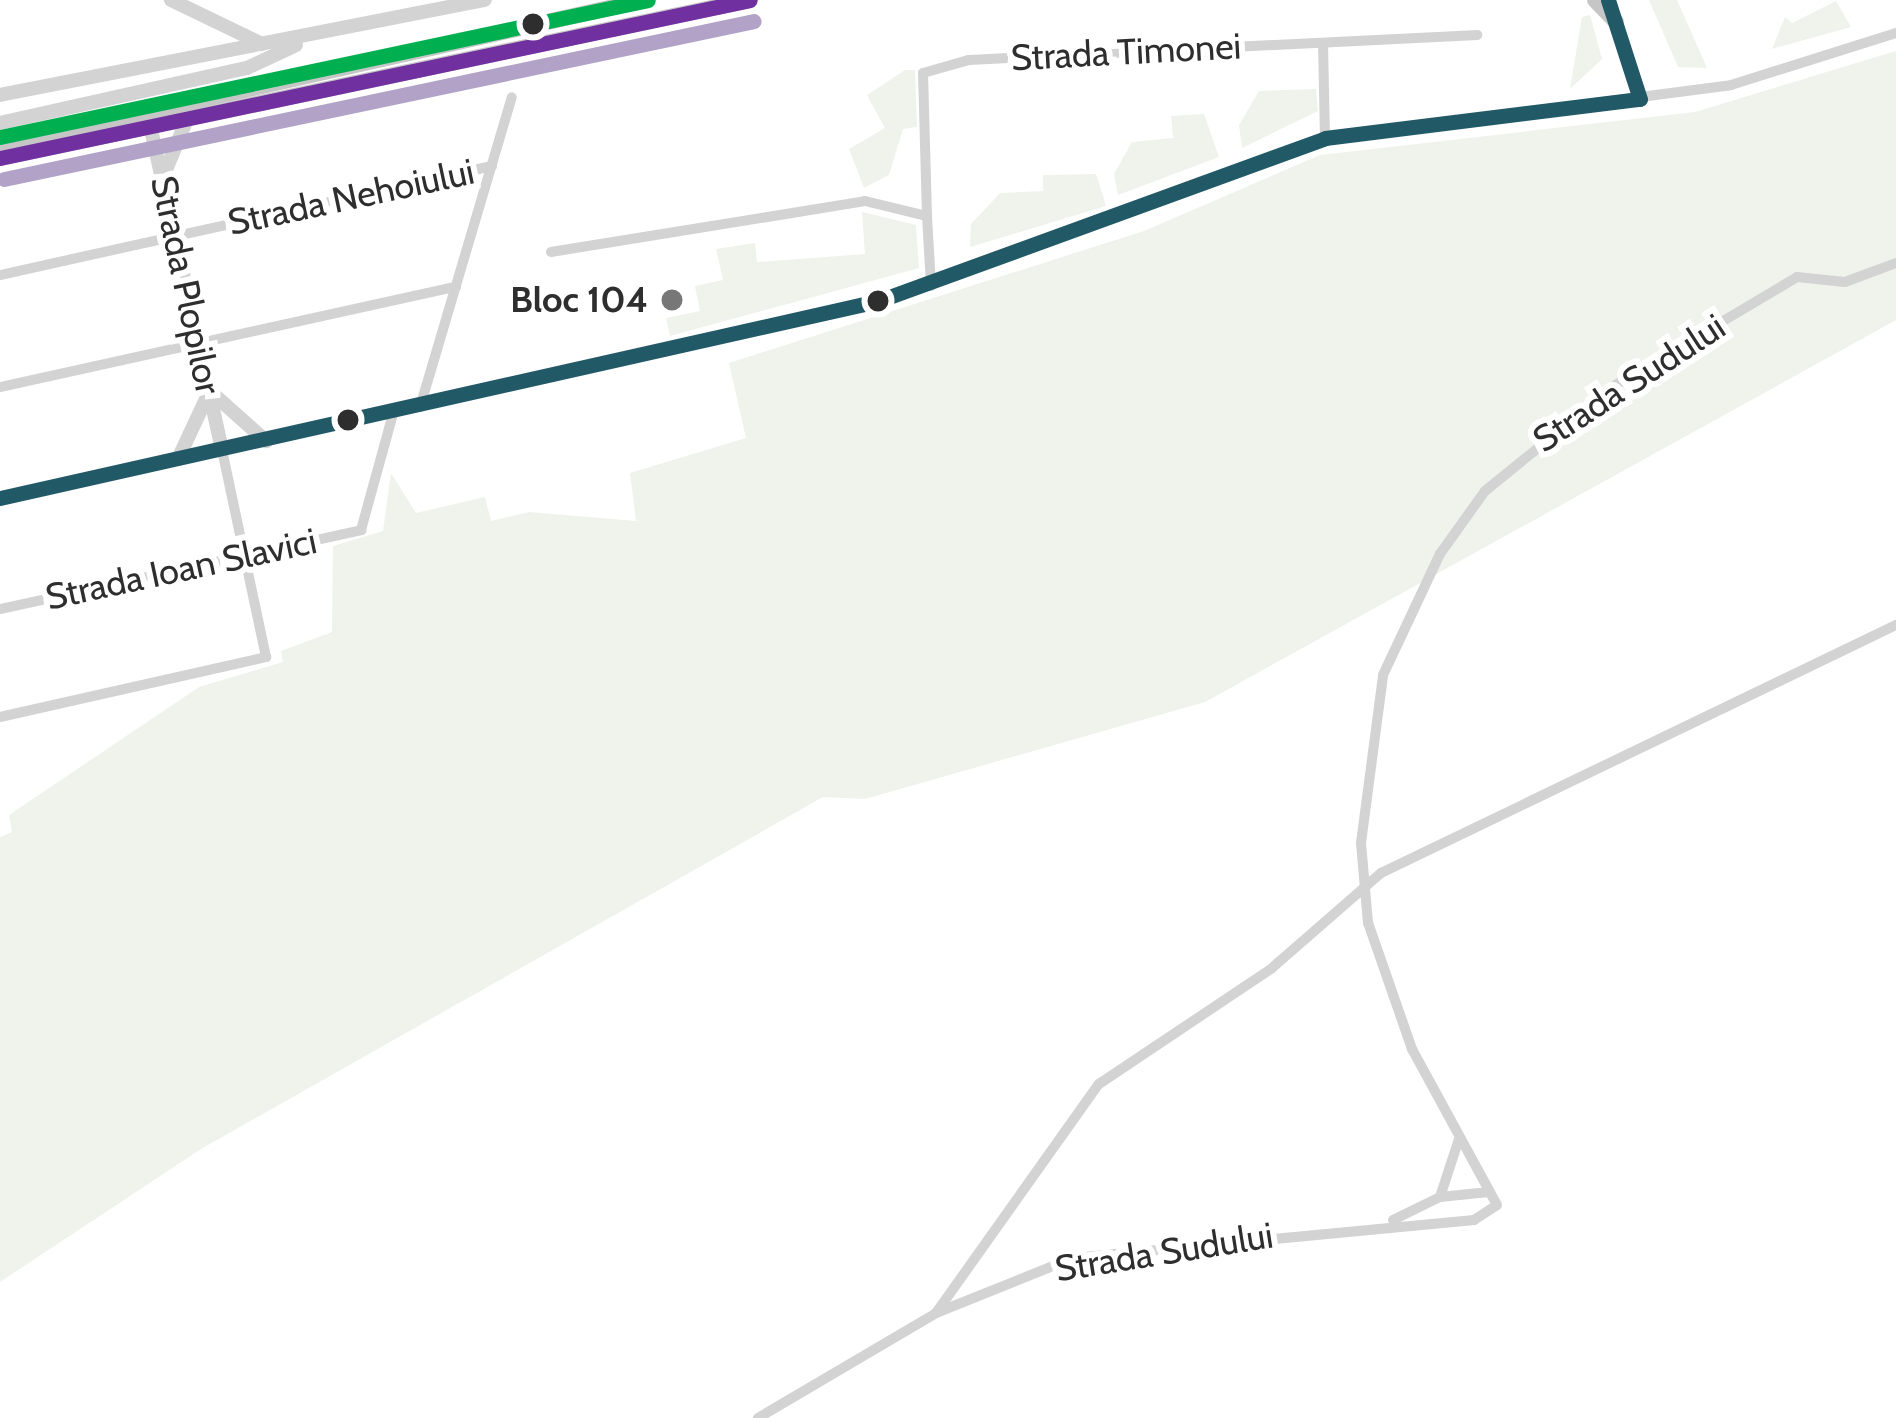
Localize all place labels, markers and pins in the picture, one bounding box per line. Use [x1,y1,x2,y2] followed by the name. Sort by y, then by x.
[522,13,544,35] unlabelled marker
[510,278,648,322] place label: Bloc 104
[659,287,685,313] marker: Bloc 104
[867,290,889,312] unlabelled marker
[337,409,359,431] unlabelled marker

